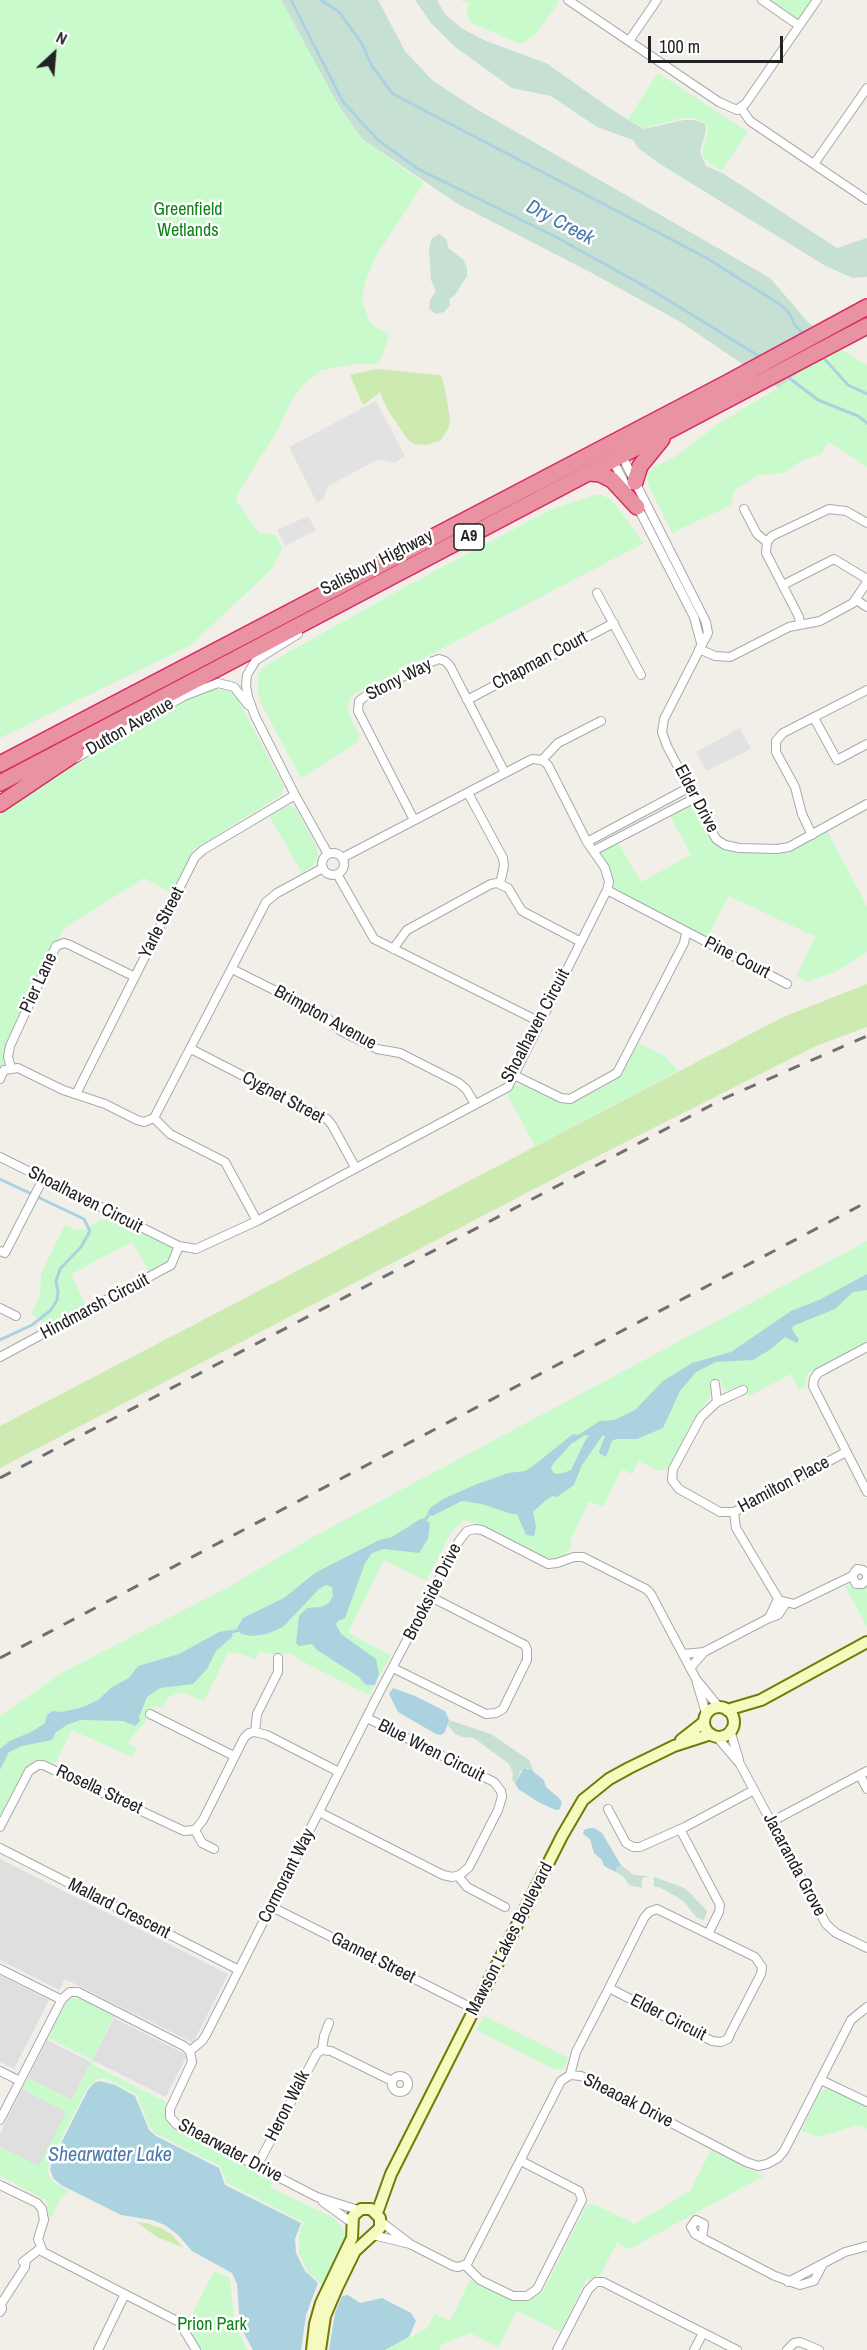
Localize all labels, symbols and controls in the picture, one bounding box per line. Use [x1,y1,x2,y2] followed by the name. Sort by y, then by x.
[24,24,84,84] north arrow
[651,24,786,62] scale bar
[53,26,71,50] text: N
[659,34,700,59] text: 100 m
[522,195,598,251] water label: Dry Creek
[154,199,222,242] park label: Greenfield Wetlands
[454,524,484,550] road number: A9
[317,525,437,601] street label: Salisbury Highway
[489,627,591,695] street label: Chapman Court
[363,654,435,706] street label: Stony Way
[82,693,178,761] street label: Dutton Avenue
[669,761,723,837] street label: Elder Drive
[135,884,189,962] street label: Yarle Street
[701,932,773,984] street label: Pine Court
[16,949,62,1017] street label: Pier Lane
[497,966,575,1086] street label: Shoalhaven Circuit
[270,981,380,1055] street label: Brimpton Avenue
[238,1067,328,1129] street label: Cygnet Street
[24,1162,146,1238] street label: Shoalhaven Circuit
[37,1269,153,1345] street label: Hindmarsh Circuit
[735,1452,833,1518] street label: Hamilton Place
[399,1540,467,1644] street label: Brookside Drive
[374,1715,488,1787] street label: Blue Wren Circuit
[52,1761,146,1819] street label: Rosella Street
[758,1810,830,1920] street label: Jacaranda Grove
[254,1825,320,1927] street label: Cormorant Way
[462,1859,558,2019] street label: Mawson Lakes Boulevard
[64,1874,174,1944] street label: Mallard Crescent
[327,1928,419,1988] street label: Gannet Street
[627,1990,709,2046] street label: Elder Circuit
[261,2067,315,2145] street label: Heron Walk
[580,2069,676,2133] street label: Sheaoak Drive
[174,2115,286,2187] street label: Shearwater Drive
[48,2144,172,2168] water label: Shearwater Lake
[177,2314,247,2336] park label: Prion Park

